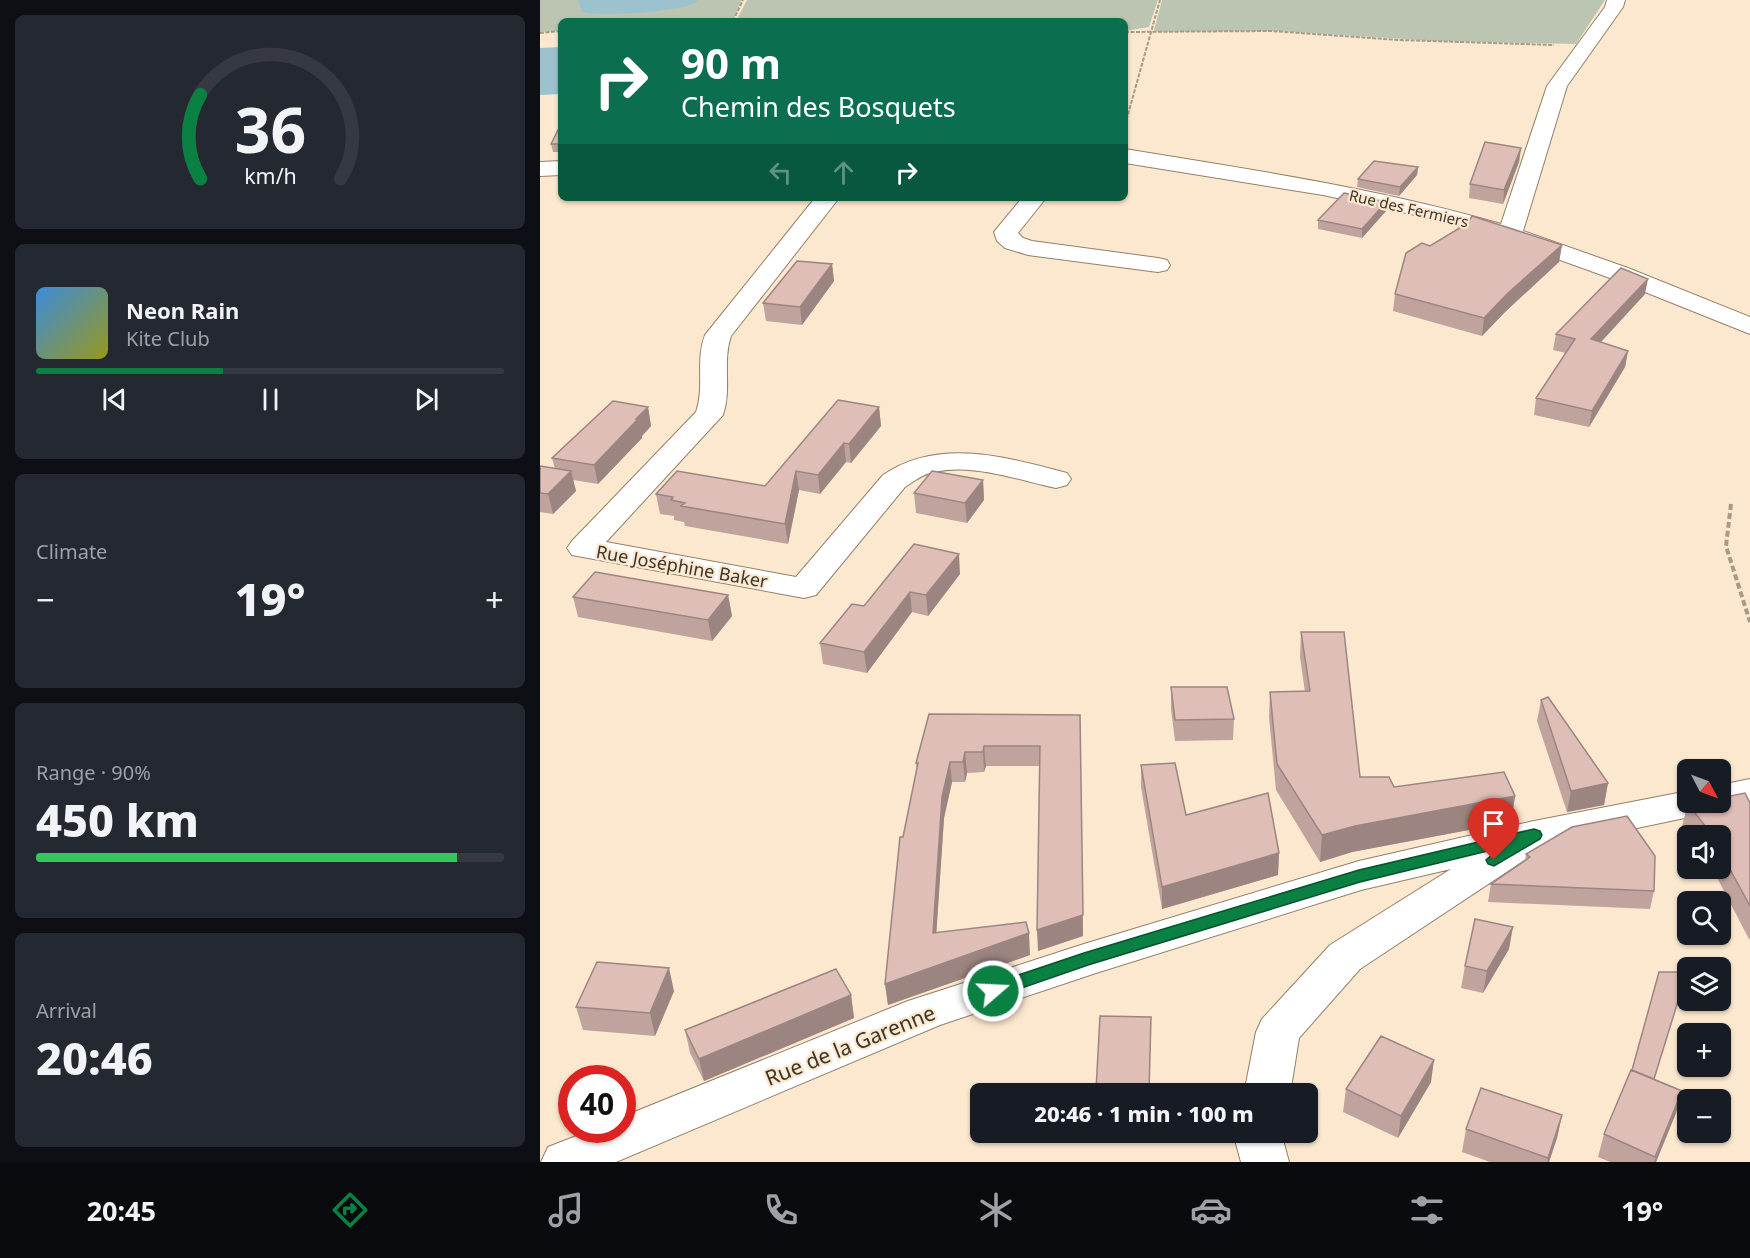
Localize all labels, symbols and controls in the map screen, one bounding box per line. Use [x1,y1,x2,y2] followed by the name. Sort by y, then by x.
[681,34,781,91] text: 90 m
[582,42,660,120] icon: right
[234,86,306,171] text: 36
[681,88,956,125] text: Chemin des Bosquets
[764,156,797,189] icon: left
[827,156,860,189] icon: ahead
[890,156,923,189] icon: right
[244,162,296,191] text: km/h
[1347,185,1471,231] street label: Rue des Fermiers
[126,295,239,325] text: Neon Rain
[126,325,210,352] text: Kite Club
[98,383,131,416] icon: previous
[254,383,287,416] icon: pause
[410,383,443,416] icon: next
[36,538,107,565] text: Climate
[594,539,770,593] street label: Rue Joséphine Baker
[234,568,306,629] text: 19°
[36,577,55,622] text: −
[485,577,504,622] text: +
[36,759,151,786] text: Range · 90%
[1677,759,1731,813] north arrow
[1677,759,1731,1143] map controls
[36,789,199,850] text: 450 km
[1468,798,1519,860] pin
[1477,807,1510,840] icon: arrive
[1677,825,1731,879] button: sound
[1677,891,1731,945] button: search
[1677,957,1731,1011] button: layers
[961,959,1025,1023] position arrow
[36,997,97,1024] text: Arrival
[761,998,939,1092] street label: Rue de la Garenne
[1677,1023,1731,1077] button: +
[36,1027,153,1088] text: 20:46
[558,1065,636,1143] speed limit sign: 40
[1677,1089,1731,1143] button: −
[1034,1098,1254,1128] text: 20:46 · 1 min · 100 m
[329,1189,371,1231] icon: directions
[545,1189,587,1231] icon: music
[760,1189,802,1231] icon: phone
[975,1189,1017,1231] icon: climate
[1190,1189,1232,1231] icon: car
[1406,1189,1448,1231] icon: filters
[87,1192,156,1229] text: 20:45
[1621,1192,1663,1229] text: 19°

